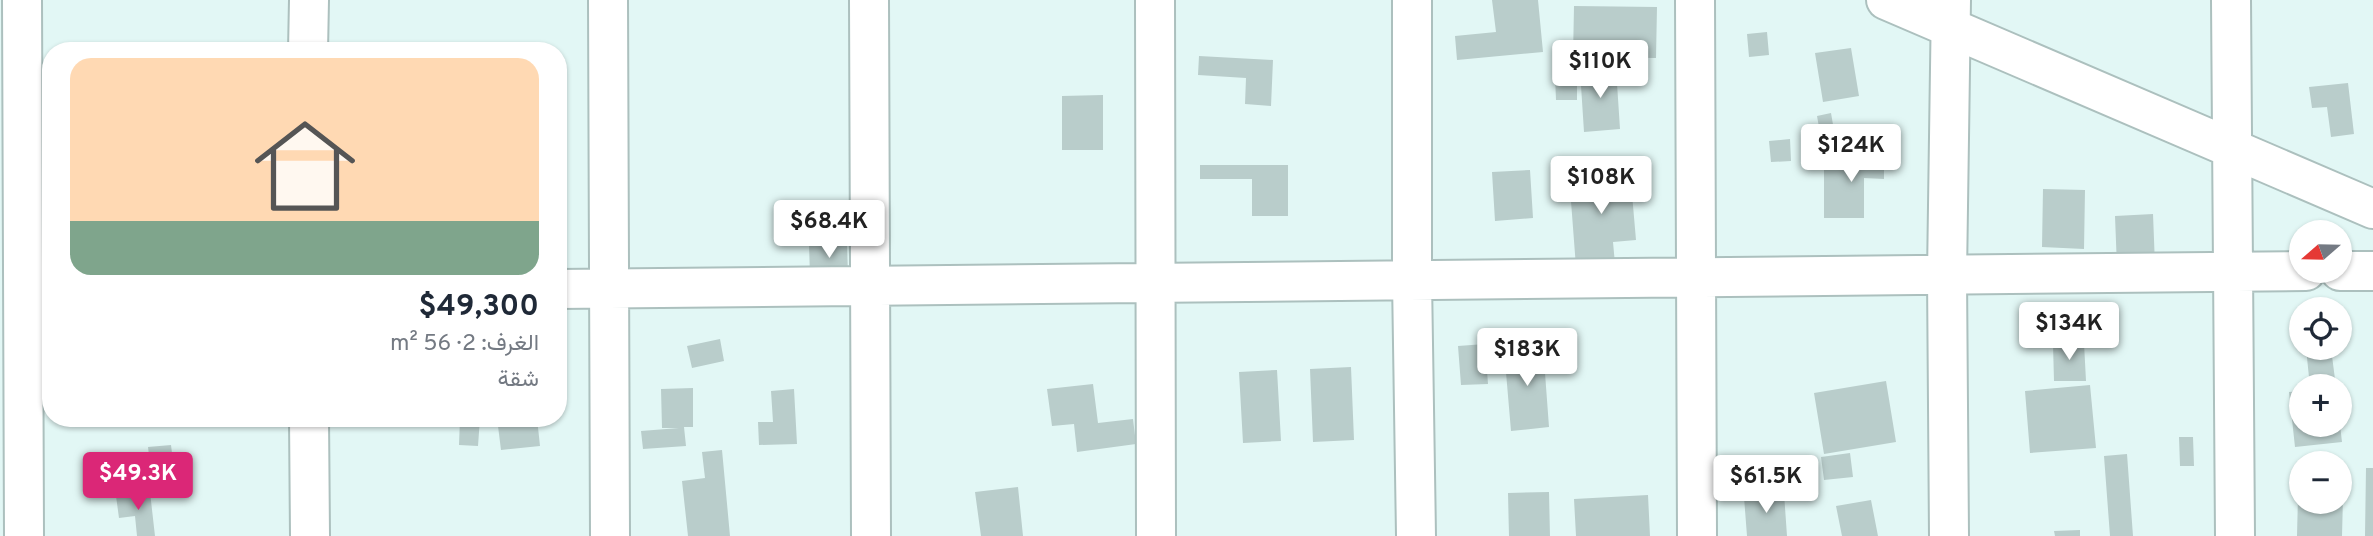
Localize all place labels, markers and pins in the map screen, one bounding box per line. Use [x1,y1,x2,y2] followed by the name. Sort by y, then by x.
[1551,41,1649,100] pin: $110K
[1802,124,1900,184] pin: $124K
[1552,156,1650,216] pin: $108K
[772,201,886,260] pin: $68.4K
[2020,302,2118,362] pin: $134K
[1478,328,1576,388] pin: $183K
[81,452,195,512] pin: $49.3K
[1709,456,1823,515] pin: $61.5K

